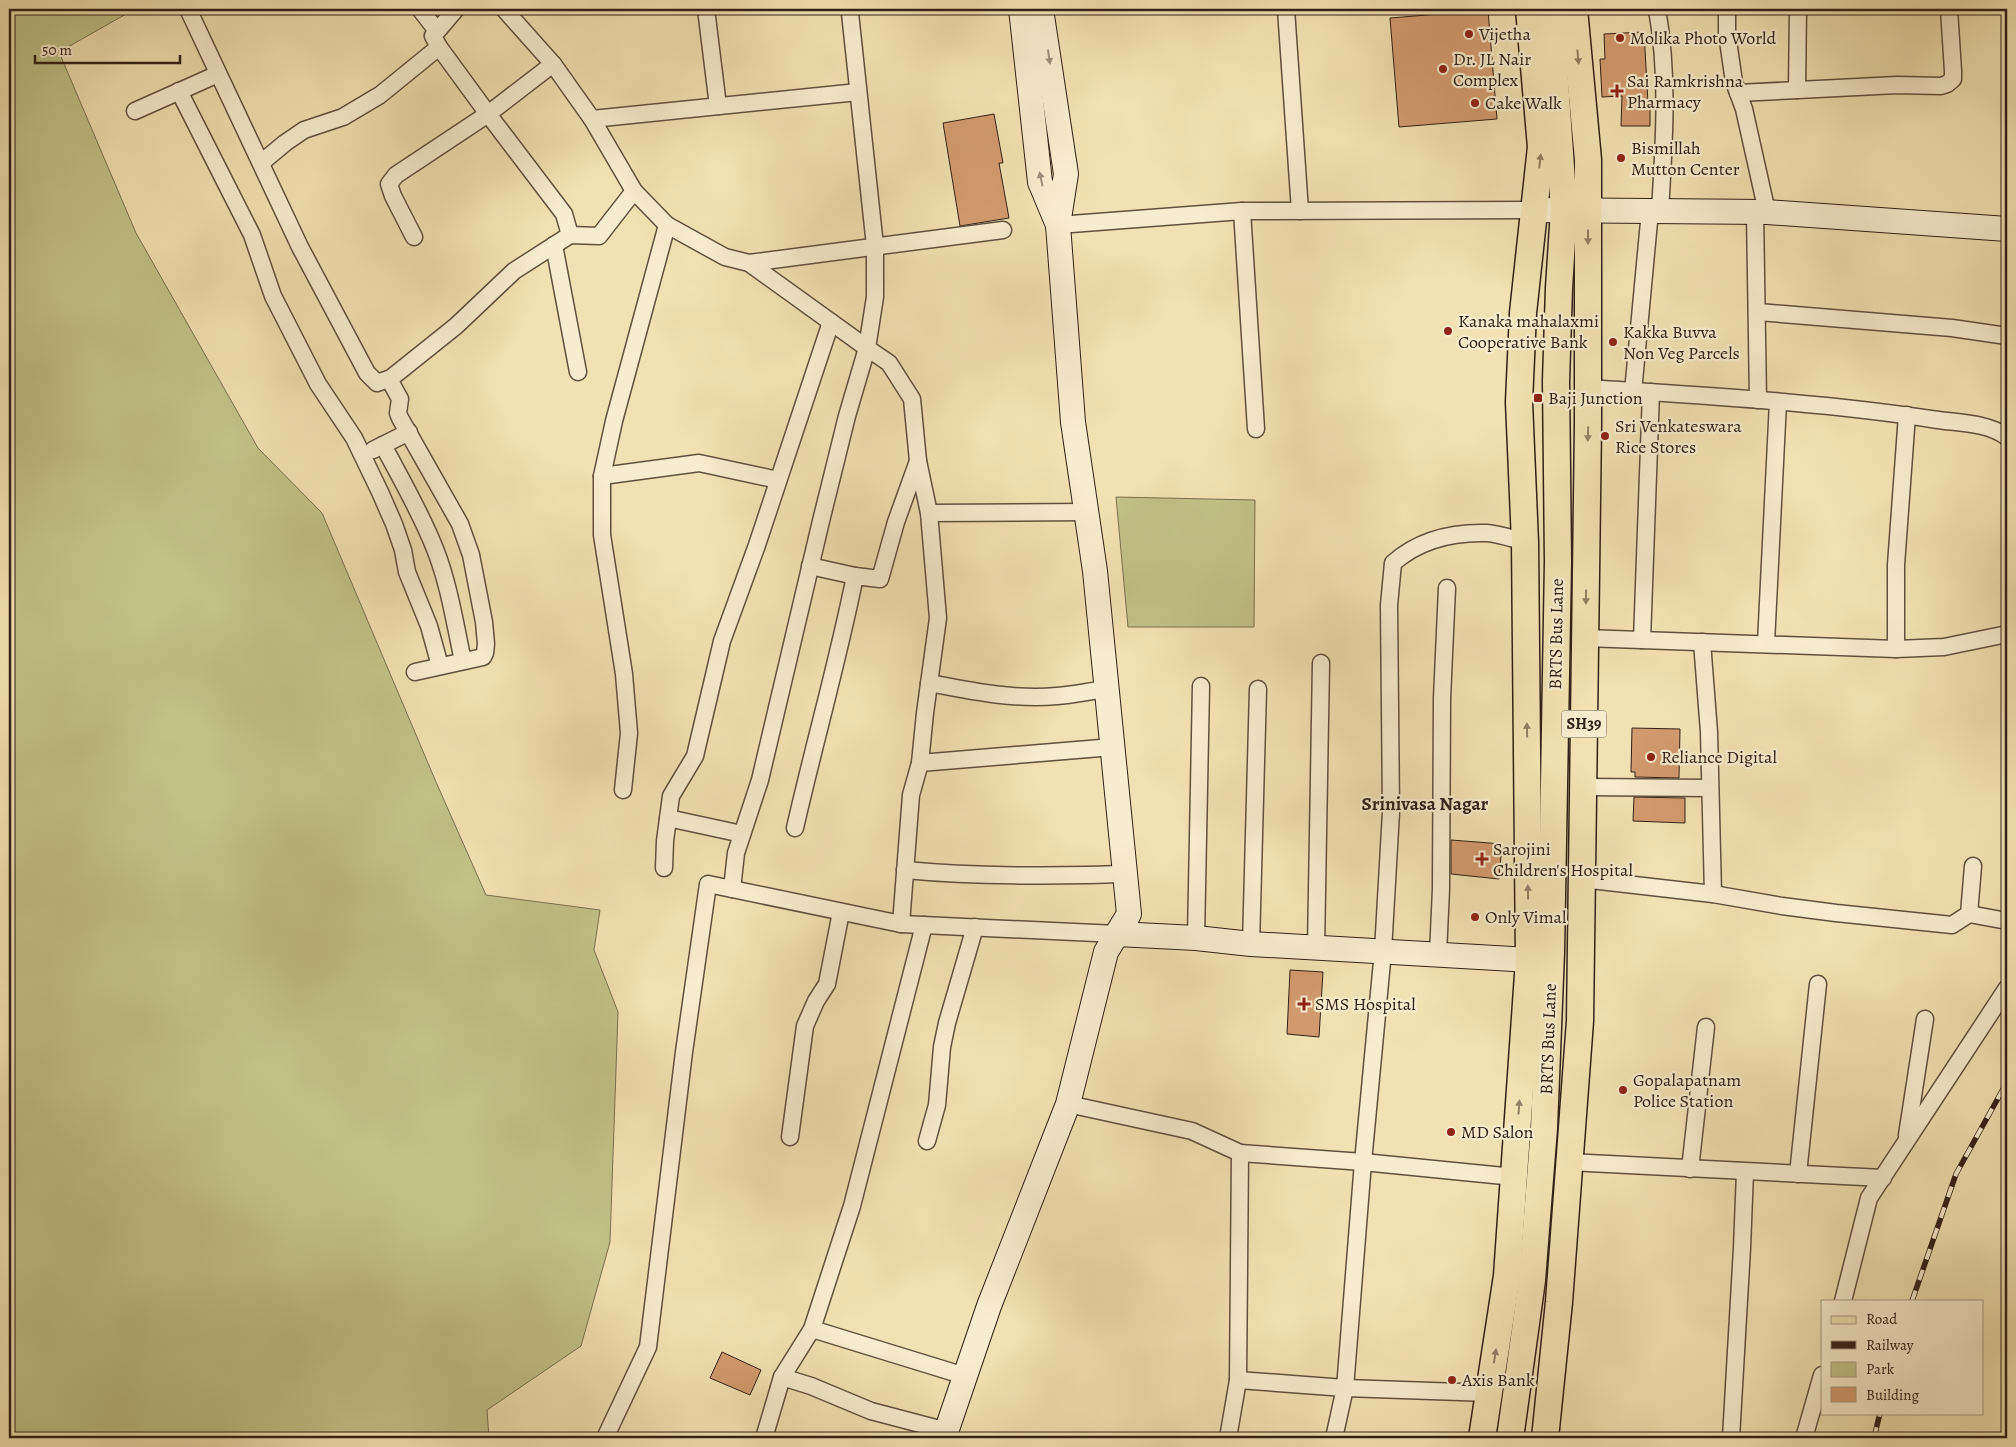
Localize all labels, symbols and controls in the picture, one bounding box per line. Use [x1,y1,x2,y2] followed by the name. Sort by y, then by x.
[1478,22,1531,46] place label: Vijetha
[1630,26,1776,50] place label: Molika Photo World
[1463,28,1475,40] marker: Vijetha
[35,32,180,64] scale bar
[1614,32,1626,44] marker: Molika Photo World
[42,40,72,60] text: 50 m
[1453,47,1531,92] place label: Dr. JL Nair Complex
[1045,49,1053,65] one-way arrow
[1575,50,1583,66] one-way arrow
[1437,63,1449,75] marker: Dr. JL Nair Complex
[1627,69,1744,114] place label: Sai Ramkrishna Pharmacy
[1611,85,1623,97] marker: Sai Ramkrishna Pharmacy
[1485,91,1562,115] place label: Cake Walk
[1469,97,1481,109] marker: Cake Walk
[1631,136,1740,181] place label: Bismillah Mutton Center
[1615,152,1627,164] marker: Bismillah Mutton Center
[1536,153,1544,169] one-way arrow
[1036,171,1044,187] one-way arrow
[1584,229,1592,245] one-way arrow
[1458,309,1599,354] place label: Kanaka mahalaxmi Cooperative Bank
[1623,320,1740,365] place label: Kakka Buvva Non Veg Parcels
[1442,325,1454,337] marker: Kanaka mahalaxmi Cooperative Bank
[1607,336,1619,348] marker: Kakka Buvva Non Veg Parcels
[1548,386,1643,410] place label: Baji Junction
[1532,392,1544,404] marker: Baji Junction
[1615,414,1742,459] place label: Sri Venkateswara Rice Stores
[1584,427,1592,443] one-way arrow
[1599,430,1611,442] marker: Sri Venkateswara Rice Stores
[1543,578,1569,690] street label: BRTS Bus Lane
[1582,589,1590,605] one-way arrow
[1562,711,1606,738] road number: SH39
[1523,722,1531,738] one-way arrow
[1661,745,1777,769] place label: Reliance Digital
[1645,751,1657,763] marker: Reliance Digital
[1362,791,1489,817] district label: Srinivasa Nagar
[1493,837,1634,882] place label: Sarojini Children's Hospital
[1475,852,1489,866] marker: Sarojini Children's Hospital
[1524,884,1532,900] one-way arrow
[1485,905,1567,929] place label: Only Vimal
[1469,911,1481,923] marker: Only Vimal
[1534,983,1562,1095] street label: BRTS Bus Lane
[1315,992,1416,1016] place label: SMS Hospital
[1297,997,1311,1011] marker: SMS Hospital
[1633,1068,1741,1113] place label: Gopalapatnam Police Station
[1617,1084,1629,1096] marker: Gopalapatnam Police Station
[1515,1099,1523,1115] one-way arrow
[1461,1120,1533,1144] place label: MD Salon
[1445,1126,1457,1138] marker: MD Salon
[1821,1300,1984,1414] legend
[1866,1309,1898,1329] text: Road
[1866,1335,1914,1355] text: Railway
[1491,1347,1499,1363] one-way arrow
[1866,1359,1895,1379] text: Park
[1461,1368,1535,1392] place label: Axis Bank
[1446,1374,1458,1386] marker: Axis Bank
[1866,1385,1919,1405] text: Building

